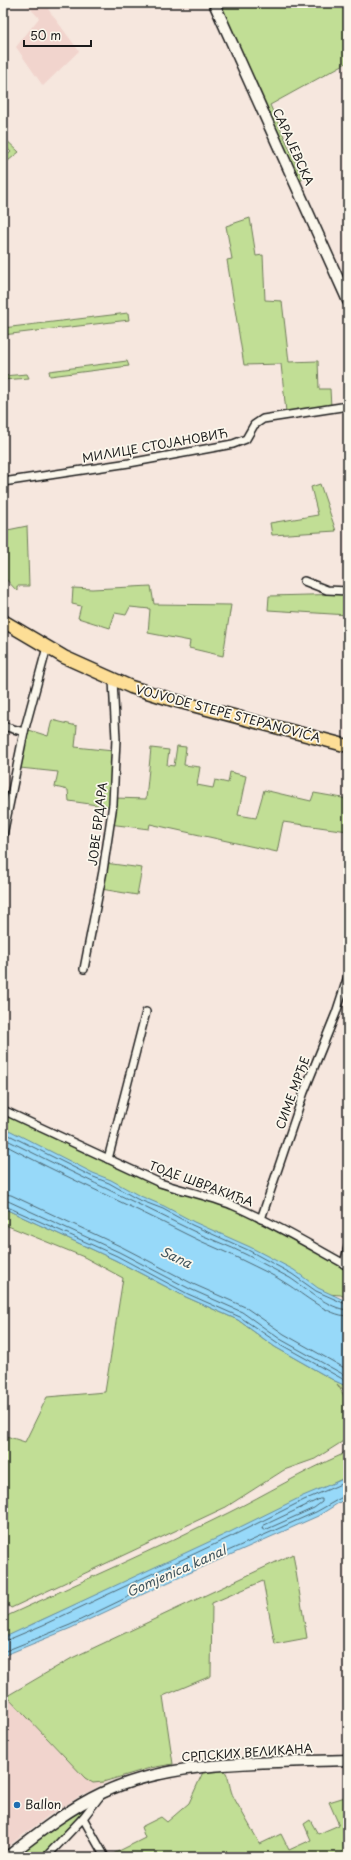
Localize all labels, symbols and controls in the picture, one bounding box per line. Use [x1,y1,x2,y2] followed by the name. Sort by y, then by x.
[24,22,91,48] scale bar
[30,26,61,44] text: 50 m
[269,105,319,188] street label: САРАЈЕВСКА
[81,423,229,467] street label: МИЛИЦЕ СТОЈАНОВИЋ
[134,680,323,746] street label: VOJVODE STEPE STEPANOVIĆA
[83,781,111,867] street label: ЈОВЕ БРДАРА
[271,1054,314,1132] street label: СИМЕ МРЂЕ
[147,1156,256,1210] street label: ТОДЕ ШВРАКИЋА
[157,1241,196,1272] water label: Sana
[123,1539,231,1601] water label: Gomjenica kanal
[181,1738,313,1766] street label: СРПСКИХ ВЕЛИКАНА
[25,1795,61,1813] place label: Ballon
[12,1800,22,1810] marker: Ballon

